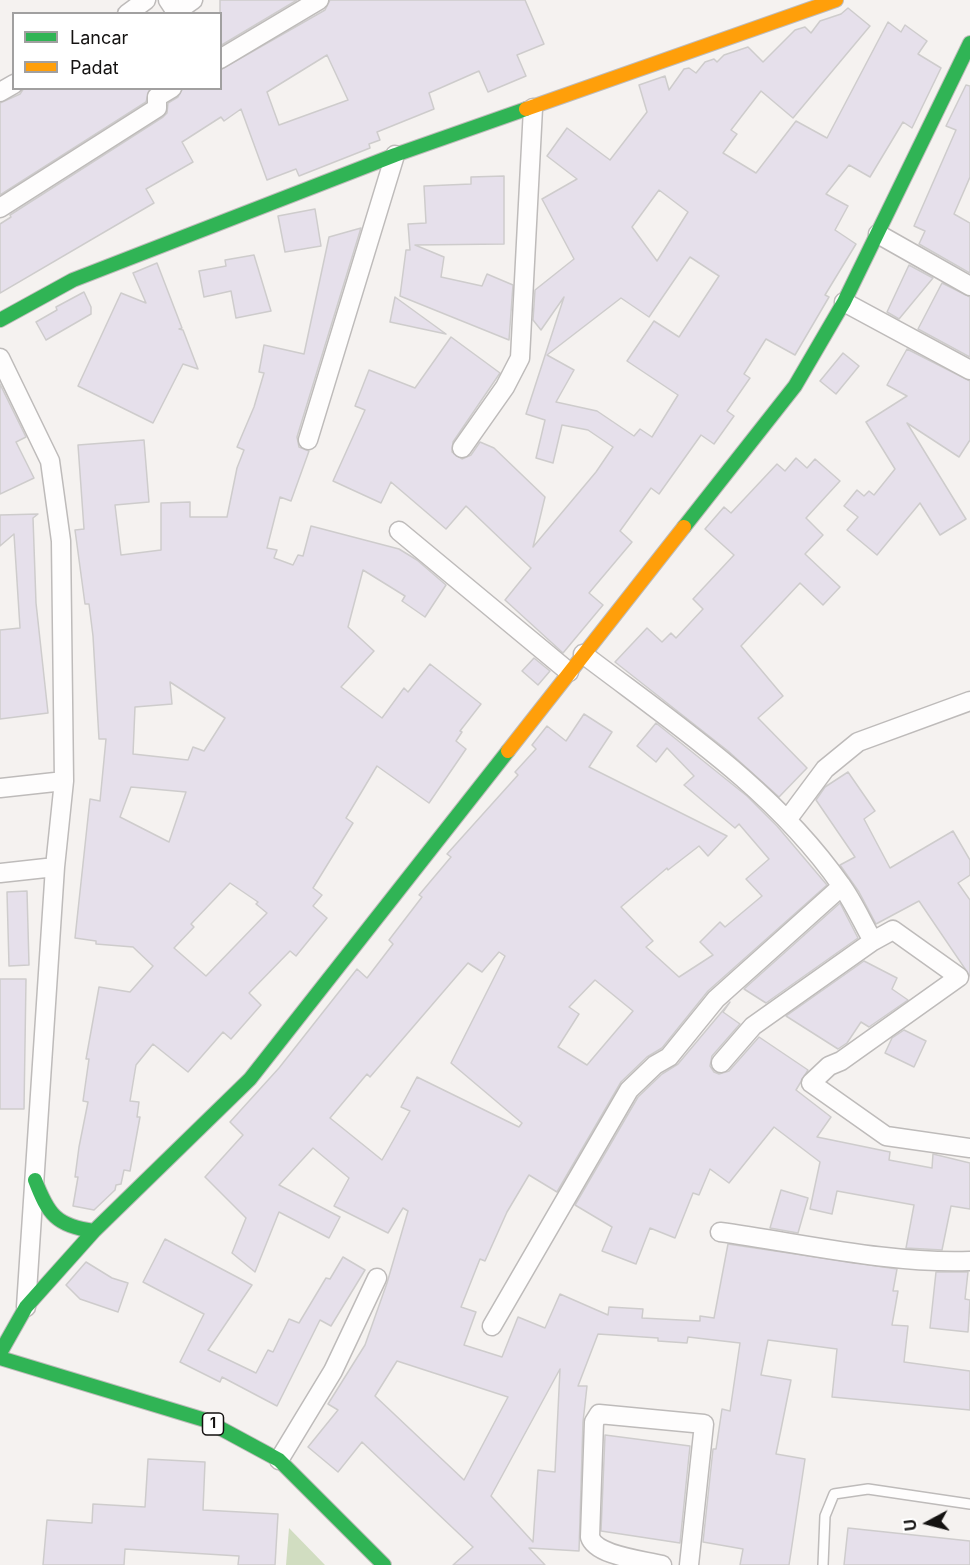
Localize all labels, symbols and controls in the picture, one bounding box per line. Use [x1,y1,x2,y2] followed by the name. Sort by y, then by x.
[12,12,222,90] legend
[70,27,128,48] text: Lancar
[70,57,119,78] text: Padat
[202,1413,224,1435] road number: 1
[898,1493,958,1553] north arrow
[899,1518,921,1532] text: U

